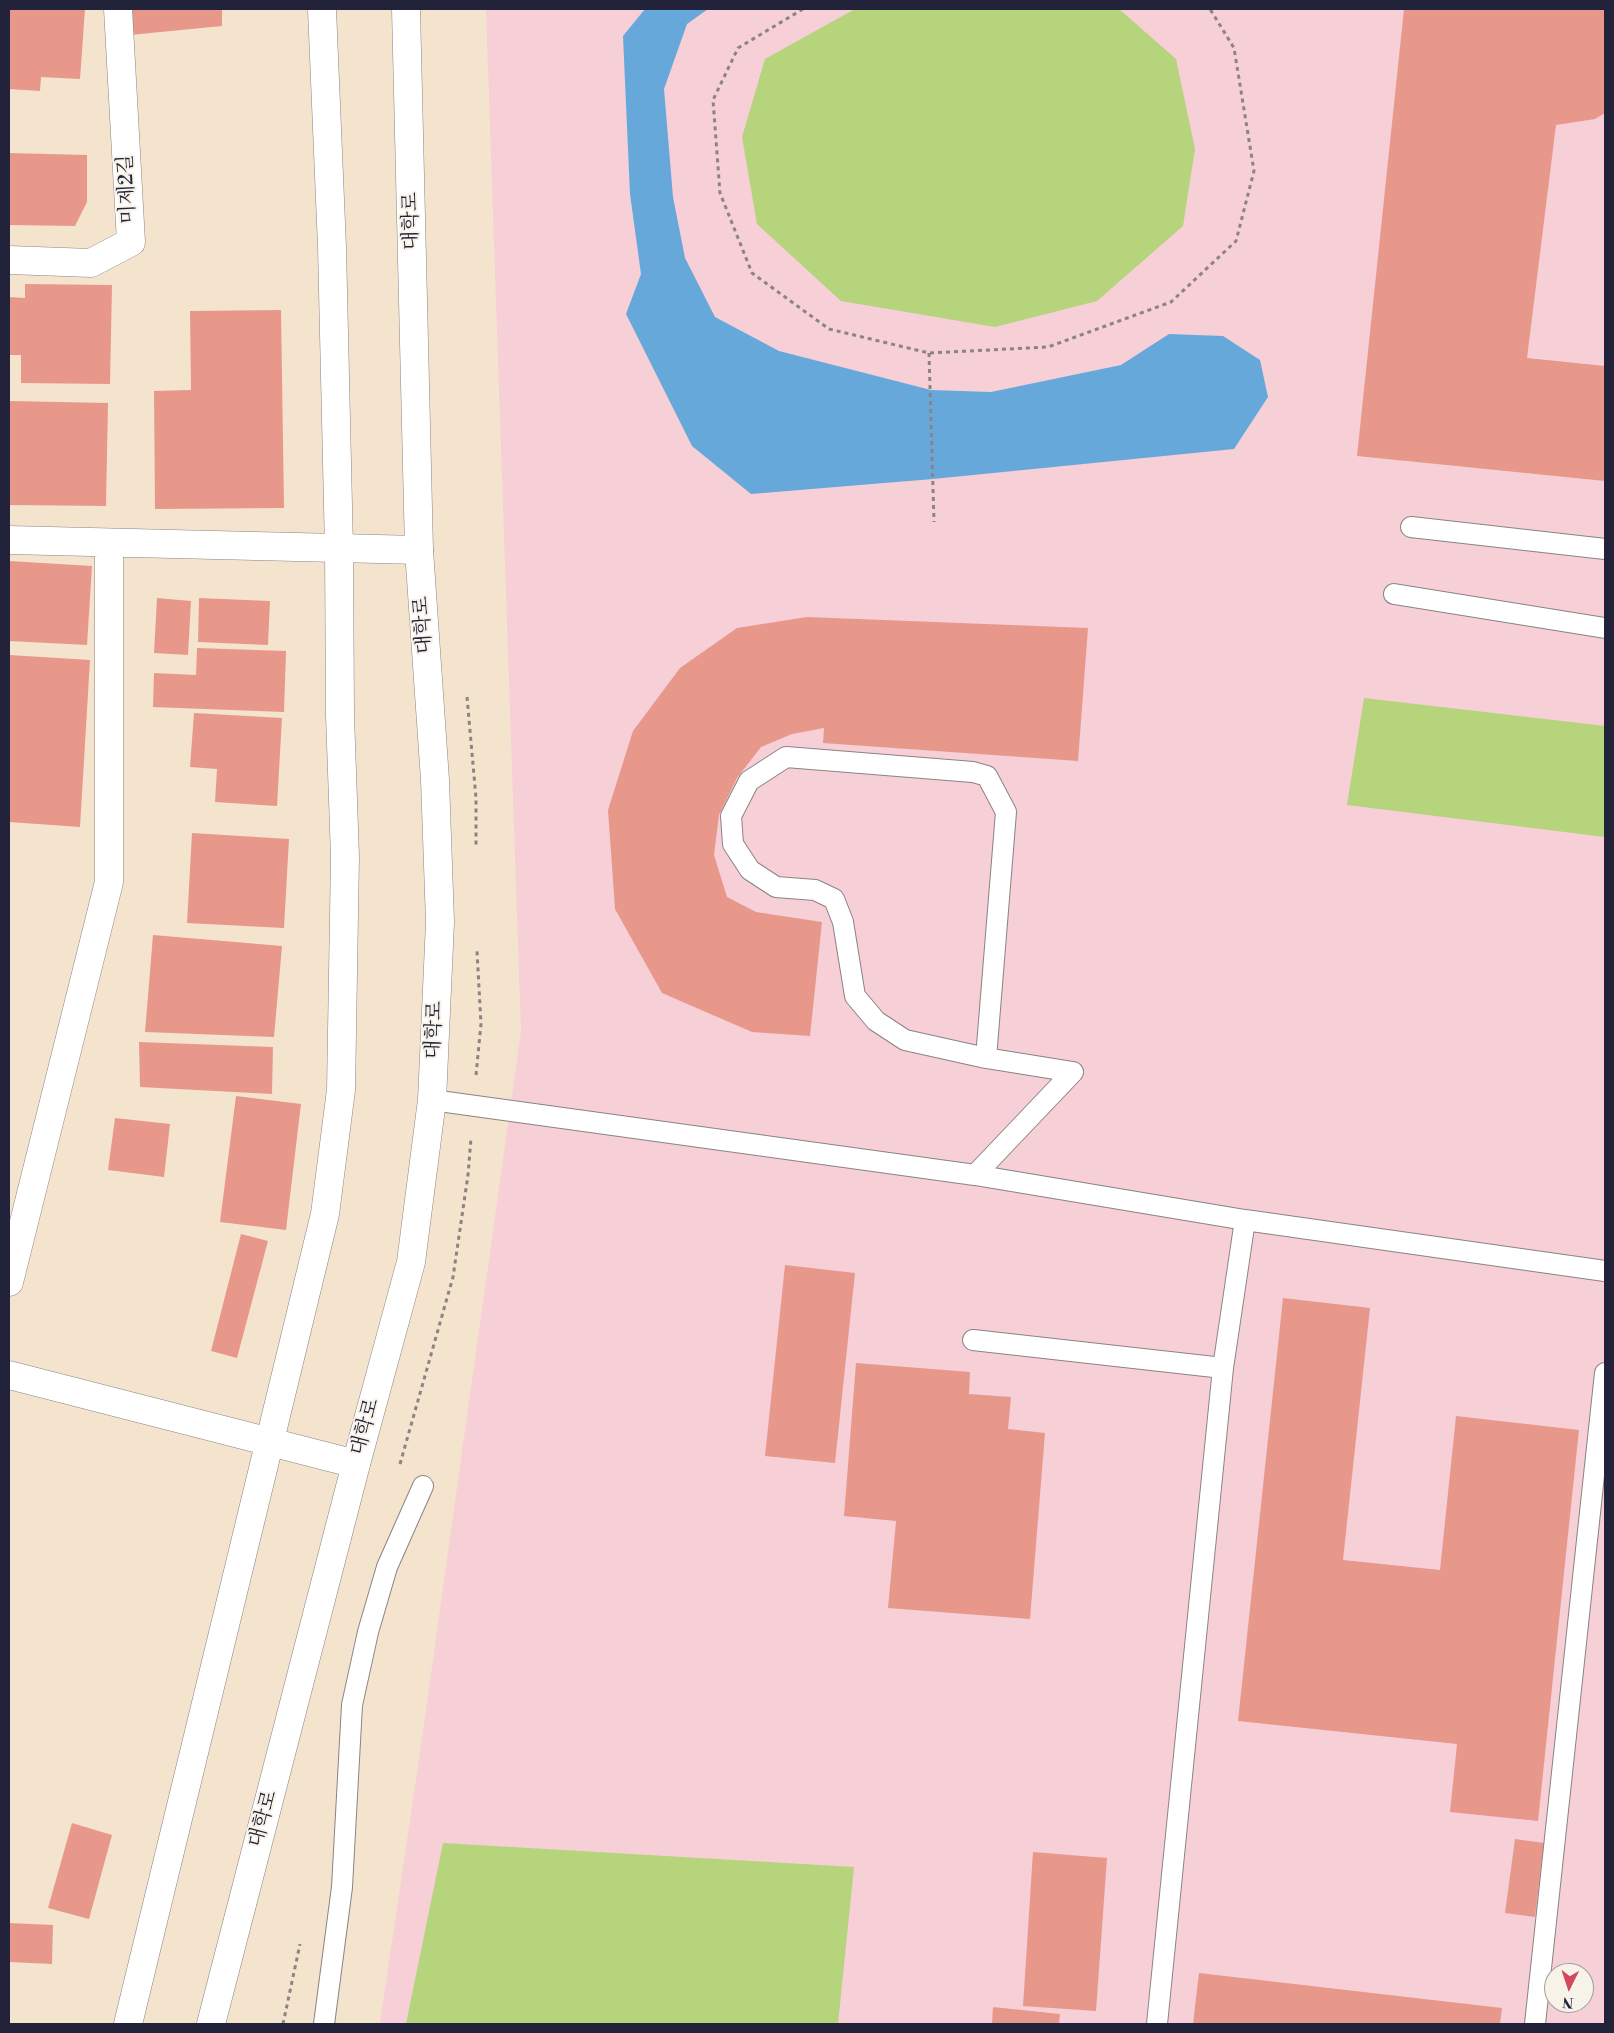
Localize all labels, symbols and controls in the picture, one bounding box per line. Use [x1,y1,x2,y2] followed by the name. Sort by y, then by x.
[114,154,142,224] street label: 미제2길
[399,192,425,250] street label: 대학로
[410,595,438,655] street label: 대학로
[422,1001,448,1059] street label: 대학로
[347,1396,385,1458] street label: 대학로
[245,1788,283,1850] street label: 대학로
[1544,1963,1594,2013] north arrow
[1562,1993,1574,2011] text: N

